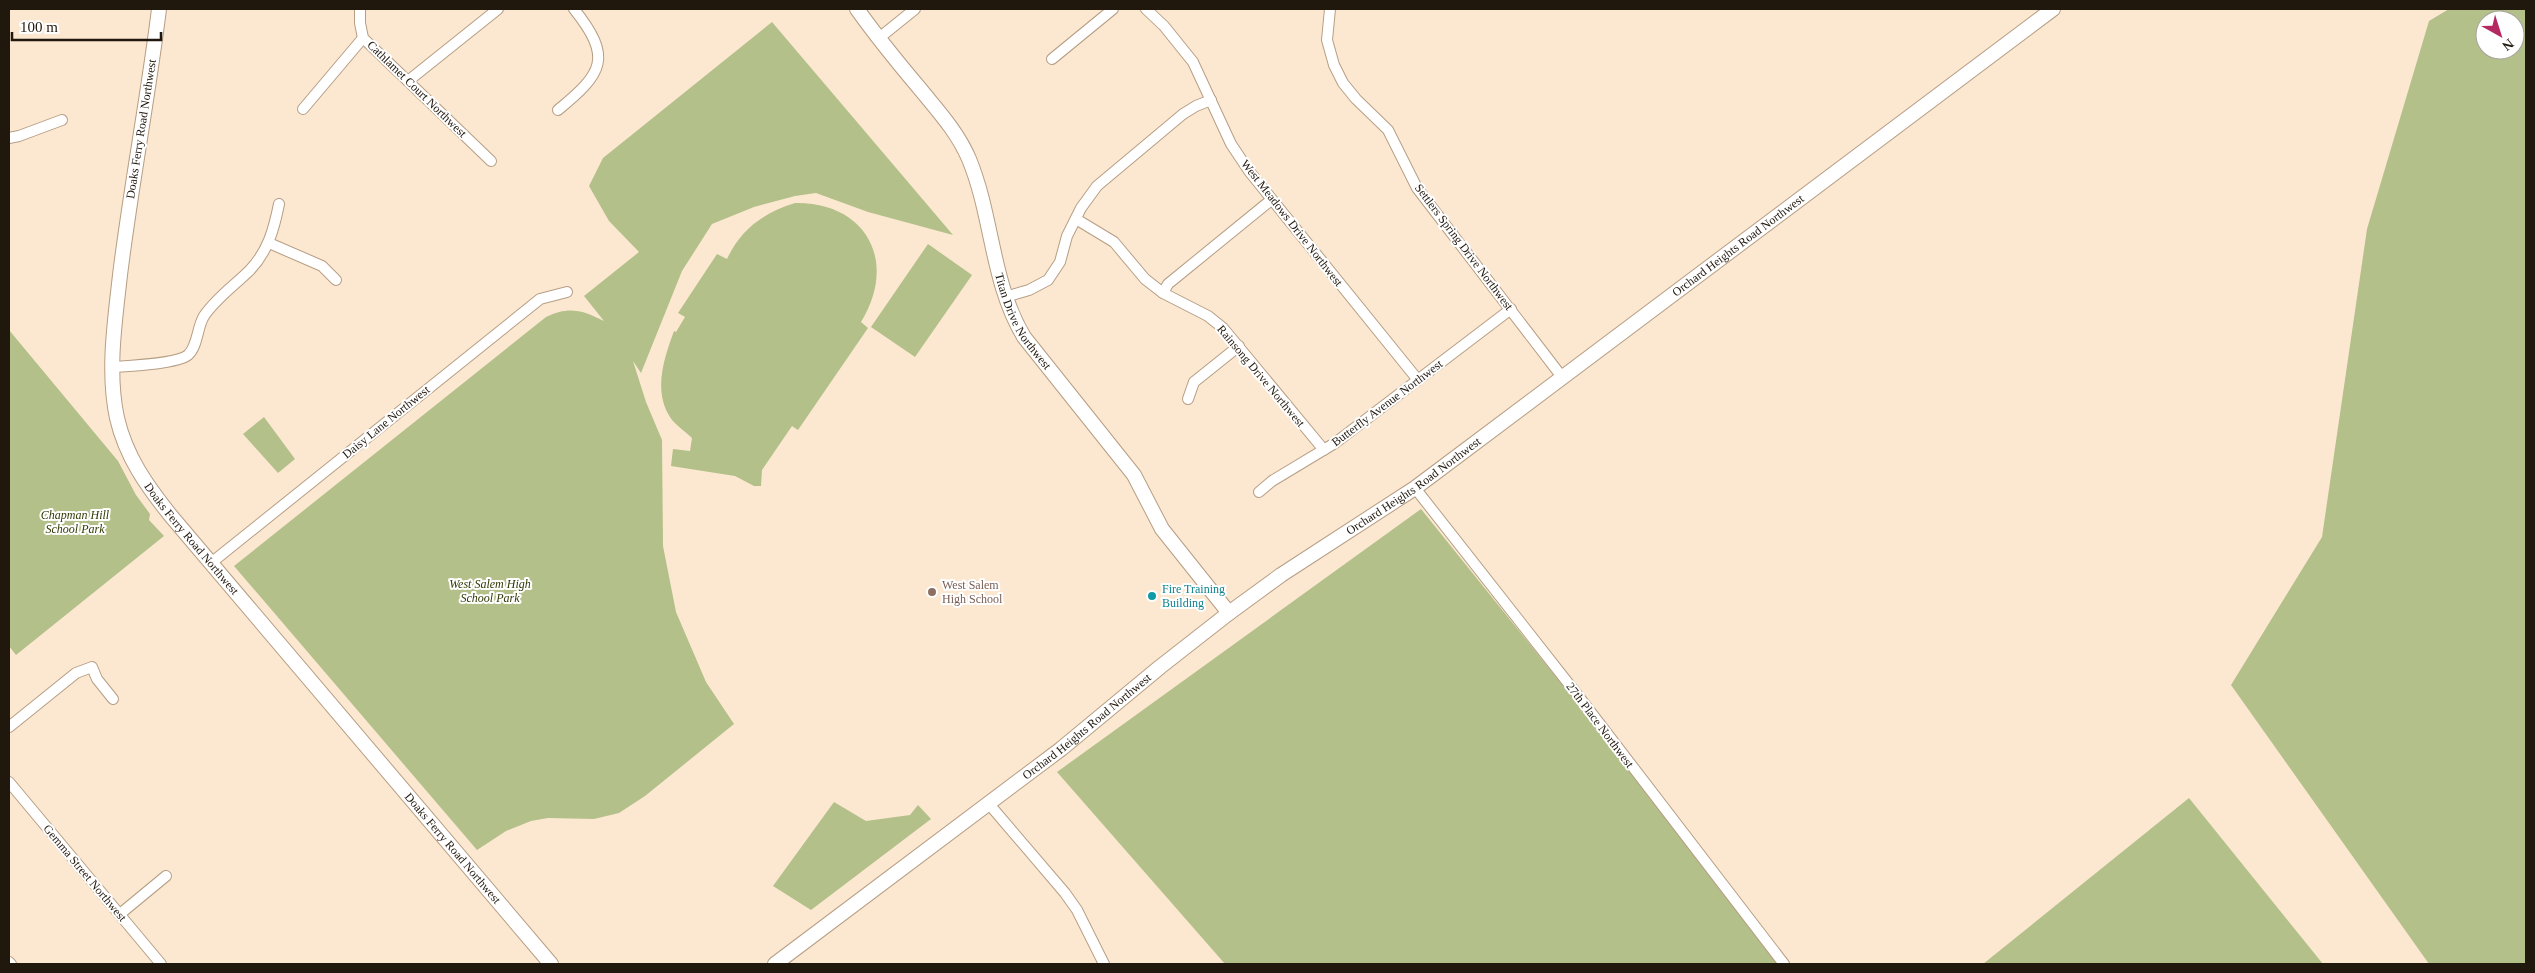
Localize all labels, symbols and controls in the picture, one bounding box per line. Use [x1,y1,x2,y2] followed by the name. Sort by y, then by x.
[12,10,161,42] scale bar
[2475,10,2525,60] north arrow
[20,19,58,35] text: 100 m
[2499,36,2517,54] text: N
[364,38,470,141] street label: Cathlamet Court Northwest
[123,58,159,200] street label: Doaks Ferry Road Northwest
[1238,157,1346,290] street label: West Meadows Drive Northwest
[1412,181,1516,313] street label: Settlers Spring Drive Northwest
[1669,191,1807,299] street label: Orchard Heights Road Northwest
[992,271,1055,373] street label: Titan Drive Northwest
[1214,322,1308,430] street label: Rainsong Drive Northwest
[1329,356,1446,449] street label: Butterfly Avenue Northwest
[340,382,433,461] street label: Daisy Lane Northwest
[1344,434,1484,538] street label: Orchard Heights Road Northwest
[141,480,242,598] street label: Doaks Ferry Road Northwest
[41,508,110,536] park label: Chapman Hill School Park
[449,577,531,605] park label: West Salem High School Park
[942,578,1003,606] place label: West Salem High School
[1162,582,1225,610] place label: Fire Training Building
[926,586,938,598] marker: West Salem High School
[1146,590,1158,602] marker: Fire Training Building
[1020,670,1154,782] street label: Orchard Heights Road Northwest
[1563,680,1637,771] street label: 27th Place Northwest
[402,790,504,907] street label: Doaks Ferry Road Northwest
[40,822,130,925] street label: Gemma Street Northwest

